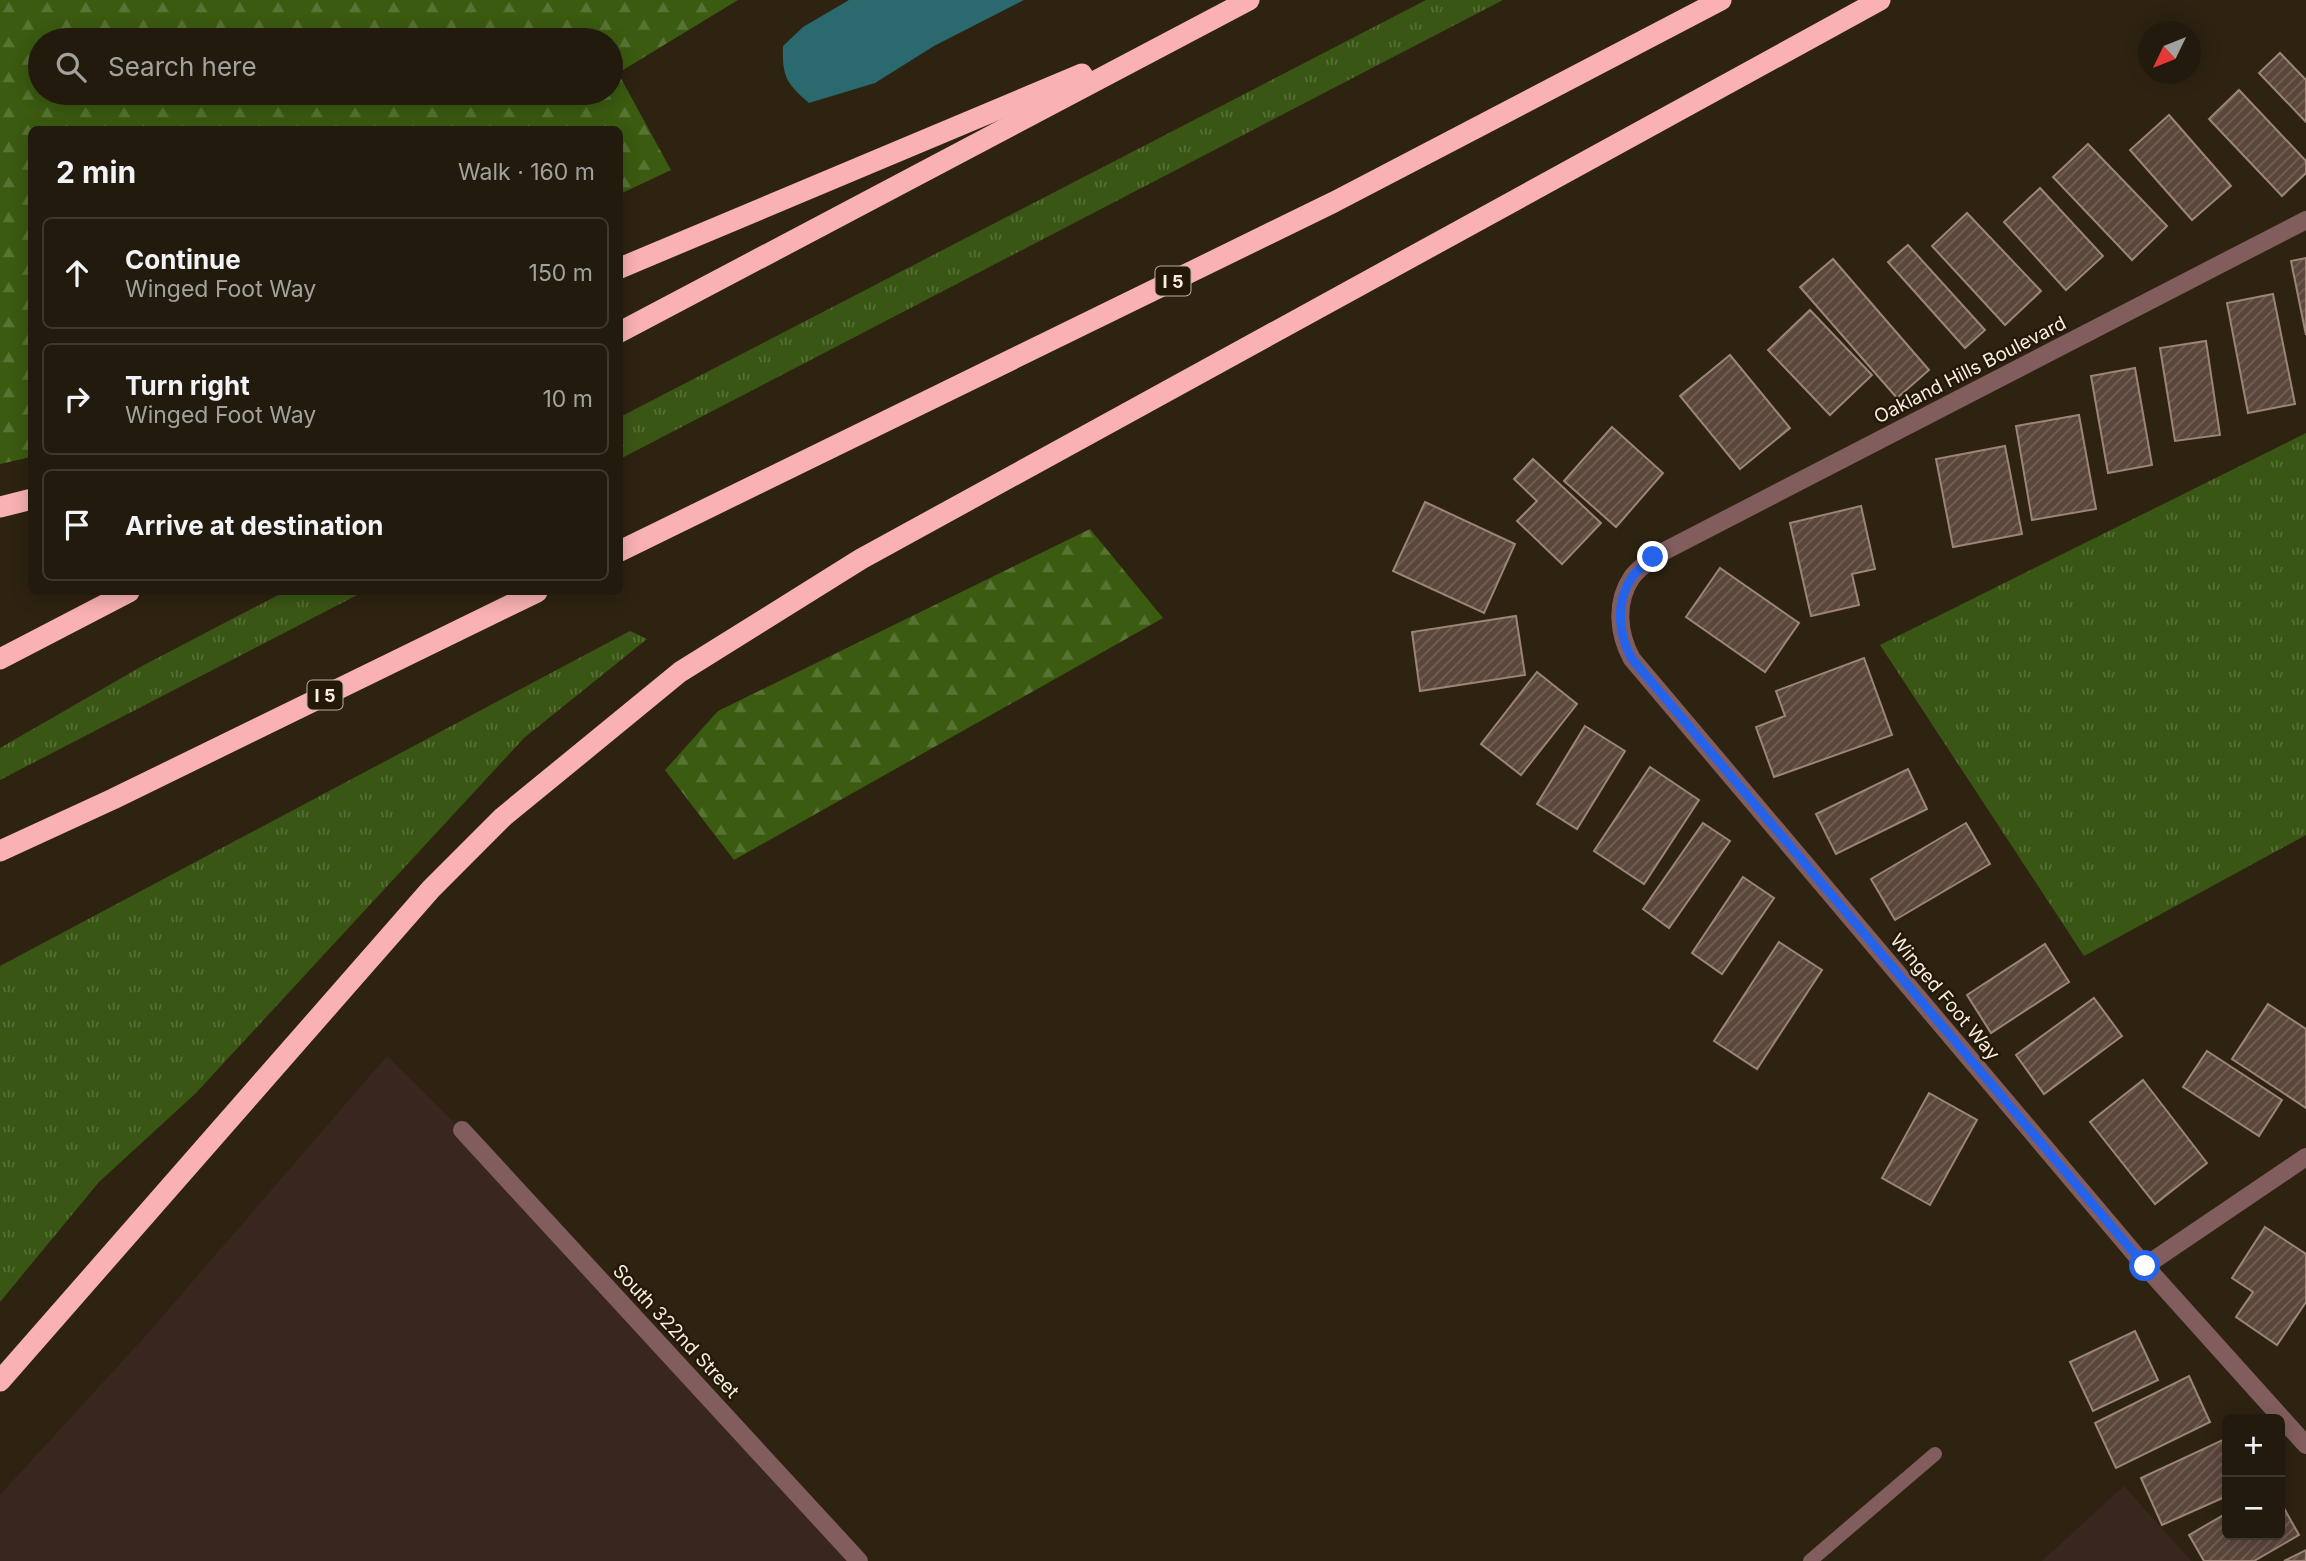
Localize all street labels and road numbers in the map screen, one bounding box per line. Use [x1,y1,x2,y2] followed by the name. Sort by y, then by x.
[1156,267,1190,296] road number: I 5
[1870,312,2070,428] street label: Oakland Hills Boulevard
[308,680,342,710] road number: I 5
[1885,929,2005,1065] street label: Winged Foot Way
[608,1259,744,1403] street label: South 322nd Street

